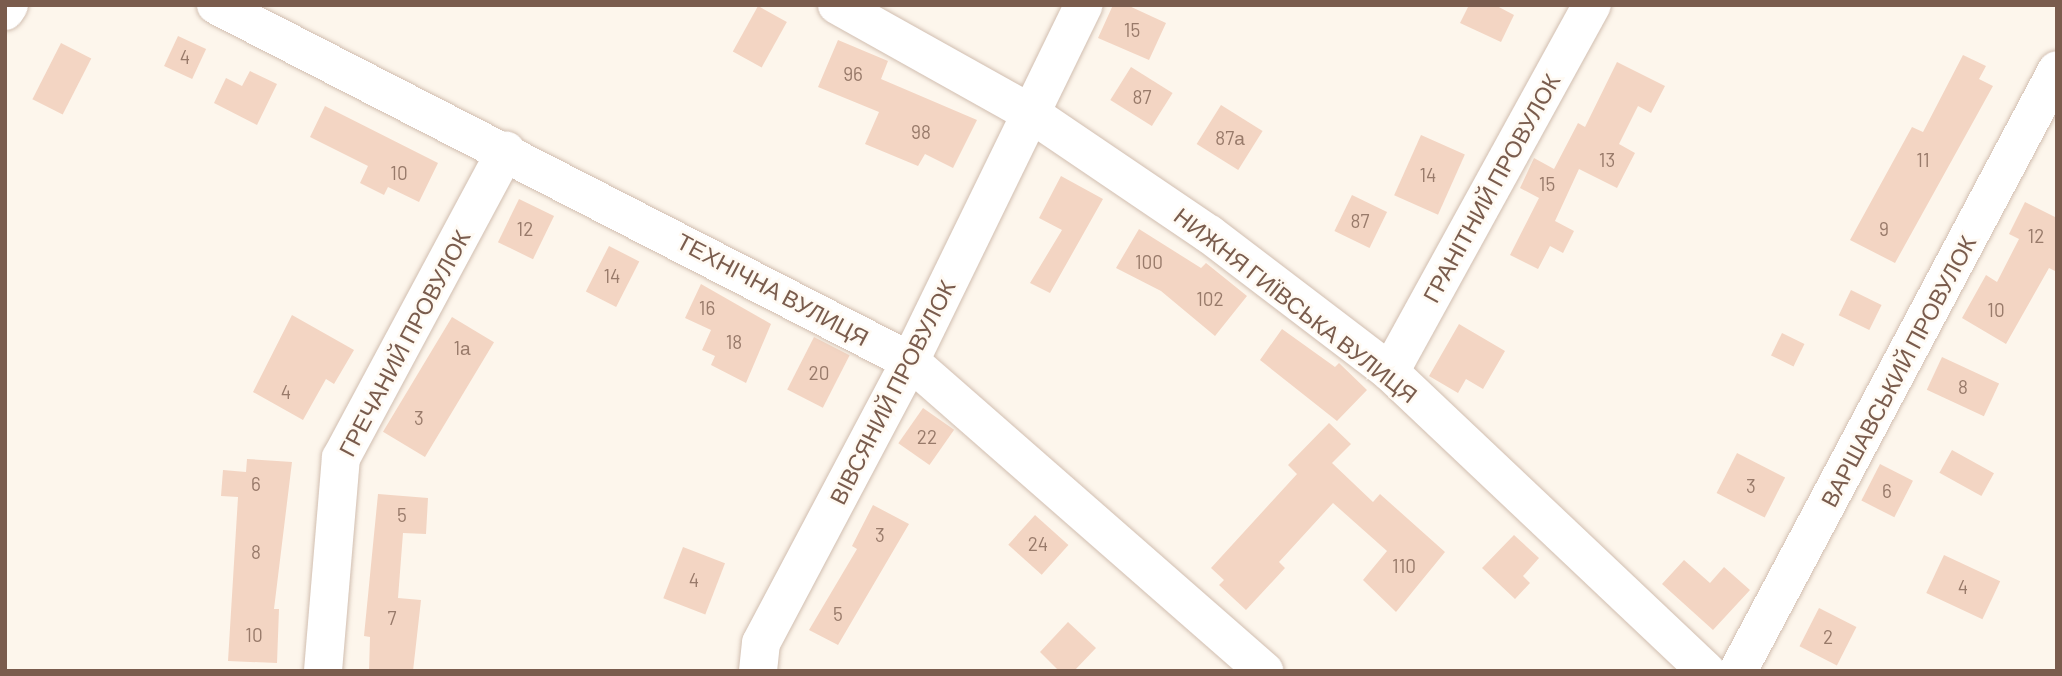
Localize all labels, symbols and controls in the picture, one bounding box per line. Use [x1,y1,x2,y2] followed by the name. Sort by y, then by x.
[1124,19,1140,41] house number: 15
[180,46,190,68] house number: 4
[843,63,863,85] house number: 96
[1417,69,1565,307] street label: ГРАНІТНИЙ ПРОВУЛОК
[1133,86,1151,108] house number: 87
[911,121,931,143] house number: 98
[1215,127,1245,149] house number: 87а
[1599,149,1615,171] house number: 13
[1916,149,1930,171] house number: 11
[390,162,408,184] house number: 10
[1419,164,1437,186] house number: 14
[1539,173,1555,195] house number: 15
[1169,202,1423,408] street label: НИЖНЯ ГИЇВСЬКА ВУЛИЦЯ
[1351,210,1369,232] house number: 87
[517,218,533,240] house number: 12
[1879,218,1889,240] house number: 9
[333,225,475,461] street label: ГРЕЧАНИЙ ПРОВУЛОК
[2028,225,2044,247] house number: 12
[672,227,874,351] street label: ТЕХНІЧНА ВУЛИЦЯ
[1815,231,1981,511] street label: ВАРШАВСЬКИЙ ПРОВУЛОК
[1135,251,1163,273] house number: 100
[603,265,621,287] house number: 14
[823,275,961,509] street label: ВІВСЯНИЙ ПРОВУЛОК
[1196,288,1224,310] house number: 102
[699,297,715,319] house number: 16
[1987,299,2005,321] house number: 10
[726,331,742,353] house number: 18
[453,337,471,359] house number: 1а
[809,362,829,384] house number: 20
[1958,376,1968,398] house number: 8
[281,381,291,403] house number: 4
[414,407,424,429] house number: 3
[917,426,937,448] house number: 22
[251,473,261,495] house number: 6
[1746,475,1756,497] house number: 3
[1882,480,1892,502] house number: 6
[397,504,407,526] house number: 5
[875,524,885,546] house number: 3
[1028,533,1048,555] house number: 24
[251,541,261,563] house number: 8
[1392,555,1416,577] house number: 110
[689,569,699,591] house number: 4
[1958,576,1968,598] house number: 4
[833,603,843,625] house number: 5
[388,607,396,629] house number: 7
[245,624,263,646] house number: 10
[1823,626,1833,648] house number: 2

